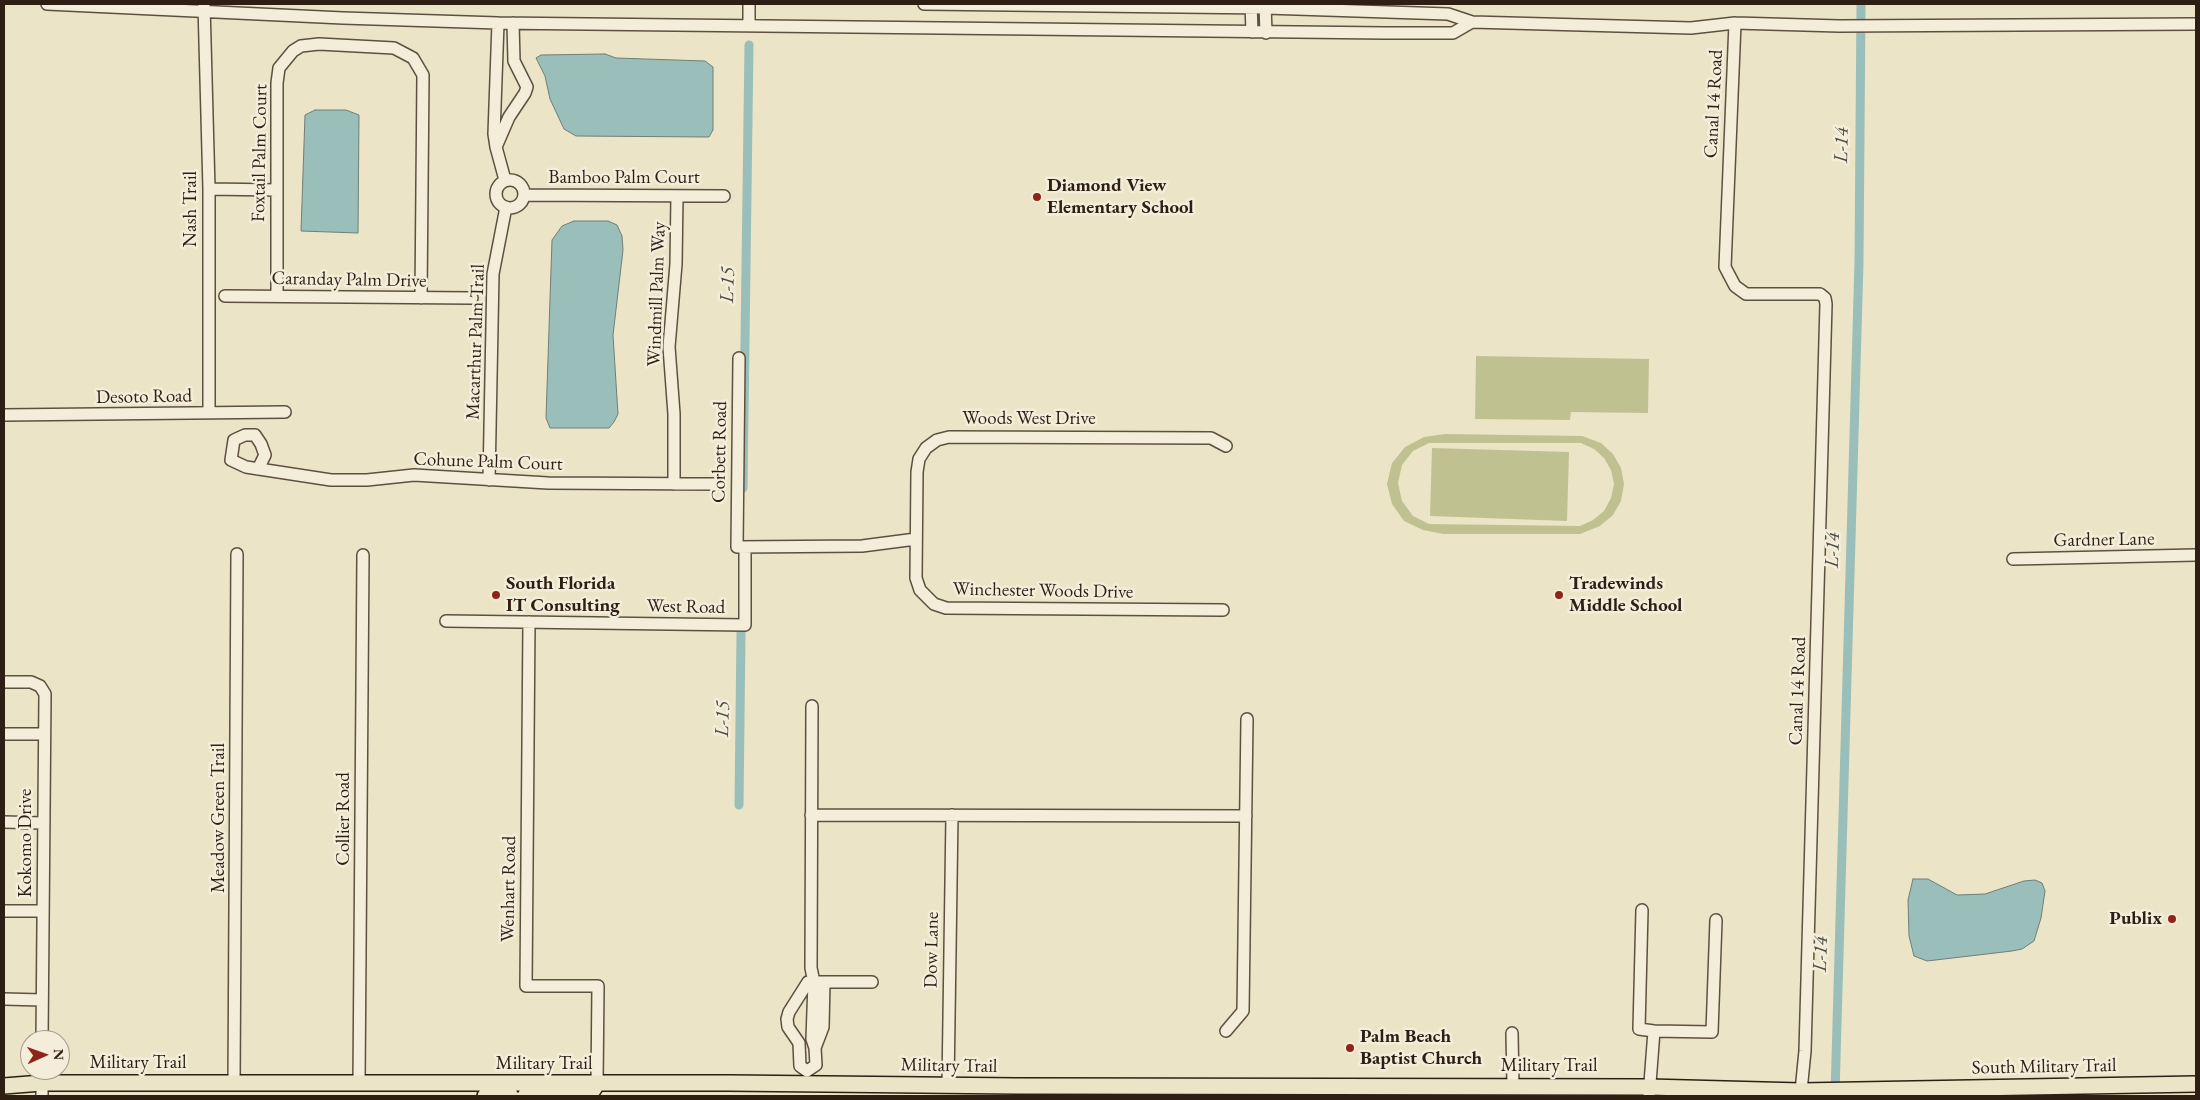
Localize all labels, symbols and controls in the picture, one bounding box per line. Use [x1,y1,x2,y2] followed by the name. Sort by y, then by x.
[1700,49,1728,159] street label: Canal 14 Road
[247,84,273,222] street label: Foxtail Palm Court
[1830,127,1854,163] water label: L-14
[548,167,700,189] street label: Bamboo Palm Court
[180,171,202,247] street label: Nash Trail
[1047,175,1194,219] place label: Diamond View Elementary School
[1031,191,1043,203] marker: Diamond View Elementary School
[643,221,671,367] street label: Windmill Palm Way
[462,264,490,420] street label: Macarthur Palm Trail
[271,267,427,293] street label: Caranday Palm Drive
[716,267,740,303] water label: L-15
[96,385,192,409] street label: Desoto Road
[708,401,732,503] street label: Corbett Road
[962,408,1096,430] street label: Woods West Drive
[413,448,563,476] street label: Cohune Palm Court
[2053,528,2155,552] street label: Gardner Lane
[1820,531,1846,569] water label: L-14
[506,573,620,617] place label: South Florida IT Consulting
[1569,573,1682,617] place label: Tradewinds Middle School
[952,578,1134,604] street label: Winchester Woods Drive
[490,589,502,601] marker: South Florida IT Consulting
[1553,589,1565,601] marker: Tradewinds Middle School
[647,595,725,619] street label: West Road
[1785,636,1811,746] street label: Canal 14 Road
[711,701,735,737] water label: L-15
[208,743,230,893] street label: Meadow Green Trail
[333,772,355,866] street label: Collier Road
[15,789,37,897] street label: Kokomo Drive
[497,836,521,942] street label: Wenhart Road
[2109,908,2162,930] place label: Publix
[920,912,944,988] street label: Dow Lane
[2166,913,2178,925] marker: Publix
[1808,935,1834,973] water label: L-14
[1360,1026,1482,1070] place label: Palm Beach Baptist Church
[20,1030,70,1080] north arrow
[1344,1042,1356,1054] marker: Palm Beach Baptist Church
[50,1049,68,1060] text: N
[90,1052,186,1074] street label: Military Trail
[496,1053,592,1075] street label: Military Trail
[900,1054,998,1078] street label: Military Trail
[1971,1054,2117,1080] street label: South Military Trail
[1501,1055,1597,1077] street label: Military Trail

